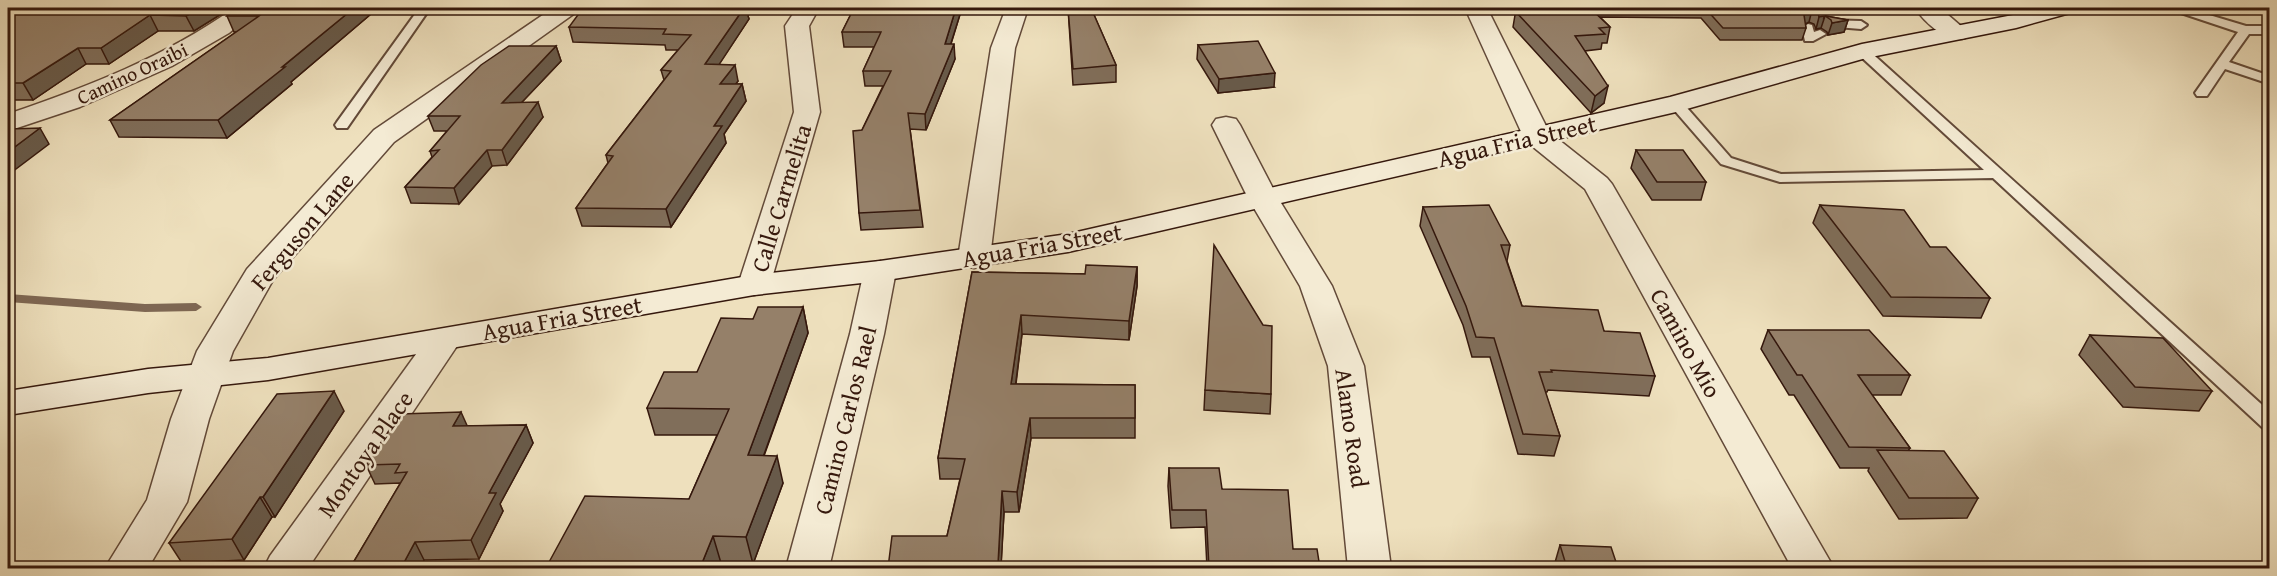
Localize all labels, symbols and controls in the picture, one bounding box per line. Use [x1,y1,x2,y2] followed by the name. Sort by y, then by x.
[72,34,193,111] street label: Camino Oraibi
[1434,106,1600,176] street label: Agua Fria Street
[742,119,820,276] street label: Calle Carmelita
[242,164,362,298] street label: Ferguson Lane
[959,214,1125,276] street label: Agua Fria Street
[1642,282,1730,404] street label: Camino Mio
[479,287,645,349] street label: Agua Fria Street
[805,322,885,518] street label: Camino Carlos Rael
[1326,366,1378,490] street label: Alamo Road
[308,384,422,524] street label: Montoya Place

